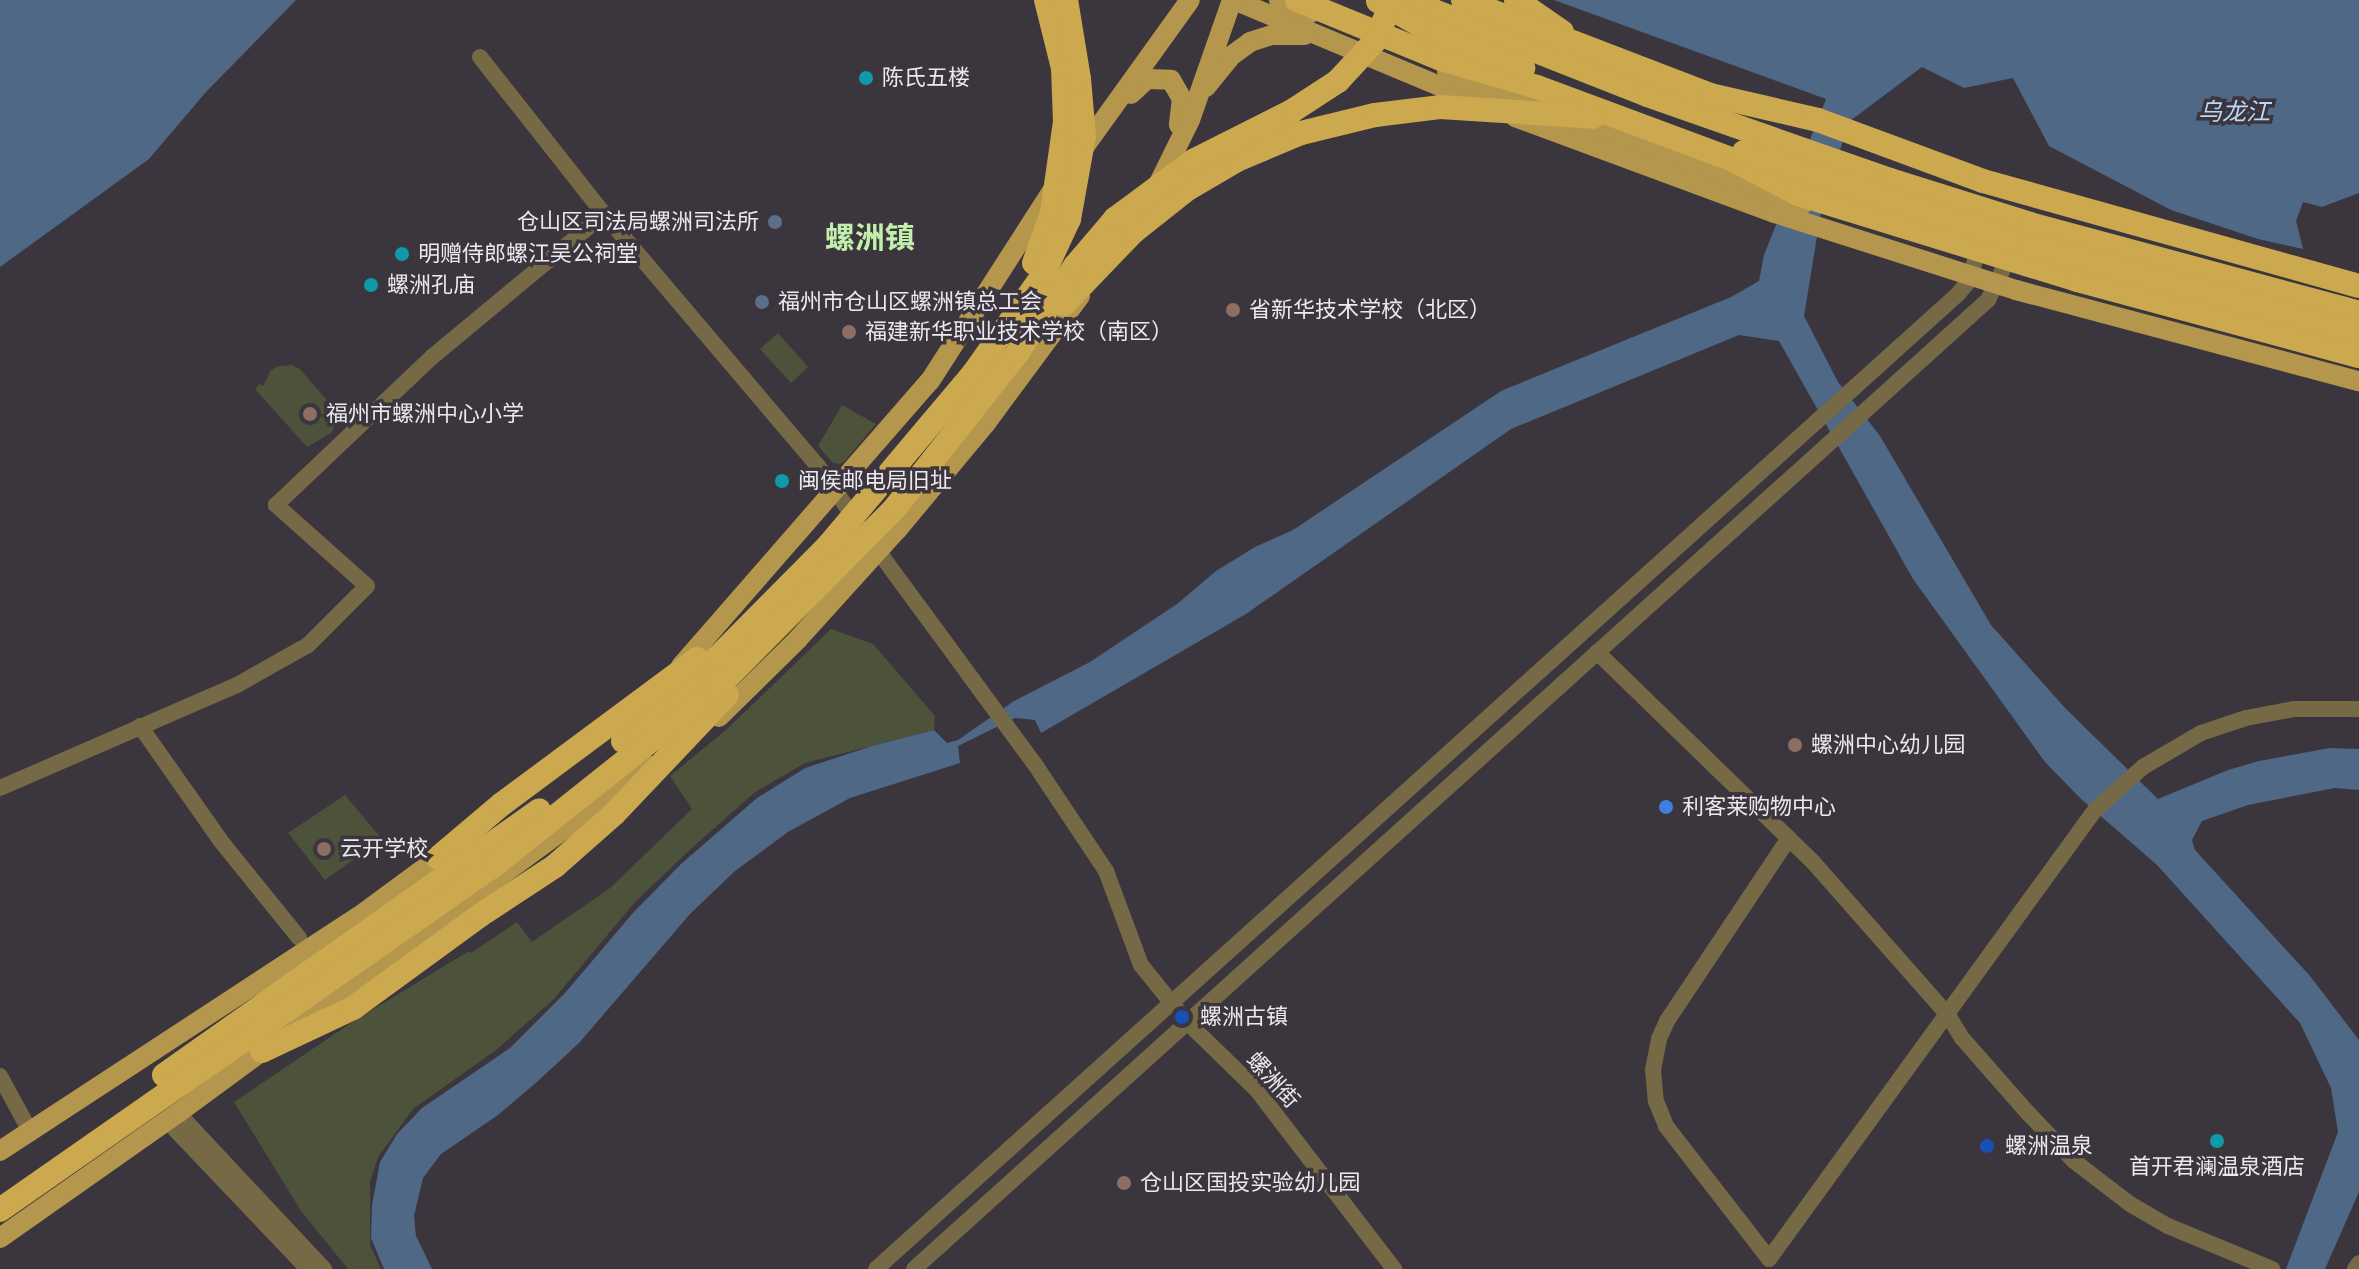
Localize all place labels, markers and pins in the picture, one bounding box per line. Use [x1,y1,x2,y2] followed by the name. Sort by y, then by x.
[882,65,970,91] place label: 陈氏五楼
[857,69,875,87] marker: 陈氏五楼
[517,209,759,235] place label: 仓山区司法局螺洲司法所
[766,213,784,231] marker: 仓山区司法局螺洲司法所
[418,241,638,267] place label: 明赠侍郎螺江吴公祠堂
[393,245,411,263] marker: 明赠侍郎螺江吴公祠堂
[387,272,475,298] place label: 螺洲孔庙
[362,276,380,294] marker: 螺洲孔庙
[778,289,1042,315] place label: 福州市仓山区螺洲镇总工会
[753,293,771,311] marker: 福州市仓山区螺洲镇总工会
[1249,297,1491,323] place label: 省新华技术学校（北区）
[1224,301,1242,319] marker: 省新华技术学校（北区）
[865,319,1173,345] place label: 福建新华职业技术学校（南区）
[840,323,858,341] marker: 福建新华职业技术学校（南区）
[326,401,524,427] place label: 福州市螺洲中心小学
[301,405,319,423] marker: 福州市螺洲中心小学
[798,468,952,494] place label: 闽侯邮电局旧址
[773,472,791,490] marker: 闽侯邮电局旧址
[1811,732,1965,758] place label: 螺洲中心幼儿园
[1786,736,1804,754] marker: 螺洲中心幼儿园
[1682,794,1836,820] place label: 利客莱购物中心
[1657,798,1675,816] marker: 利客莱购物中心
[340,836,428,862] place label: 云开学校
[315,840,333,858] marker: 云开学校
[1200,1004,1288,1030] place label: 螺洲古镇
[1171,1006,1193,1028] marker: 螺洲古镇
[2208,1132,2226,1150] marker: 首开君澜温泉酒店
[2005,1133,2093,1159] place label: 螺洲温泉
[1976,1135,1998,1157] marker: 螺洲温泉
[2129,1154,2305,1180] place label: 首开君澜温泉酒店
[1140,1170,1360,1196] place label: 仓山区国投实验幼儿园
[1115,1174,1133,1192] marker: 仓山区国投实验幼儿园

